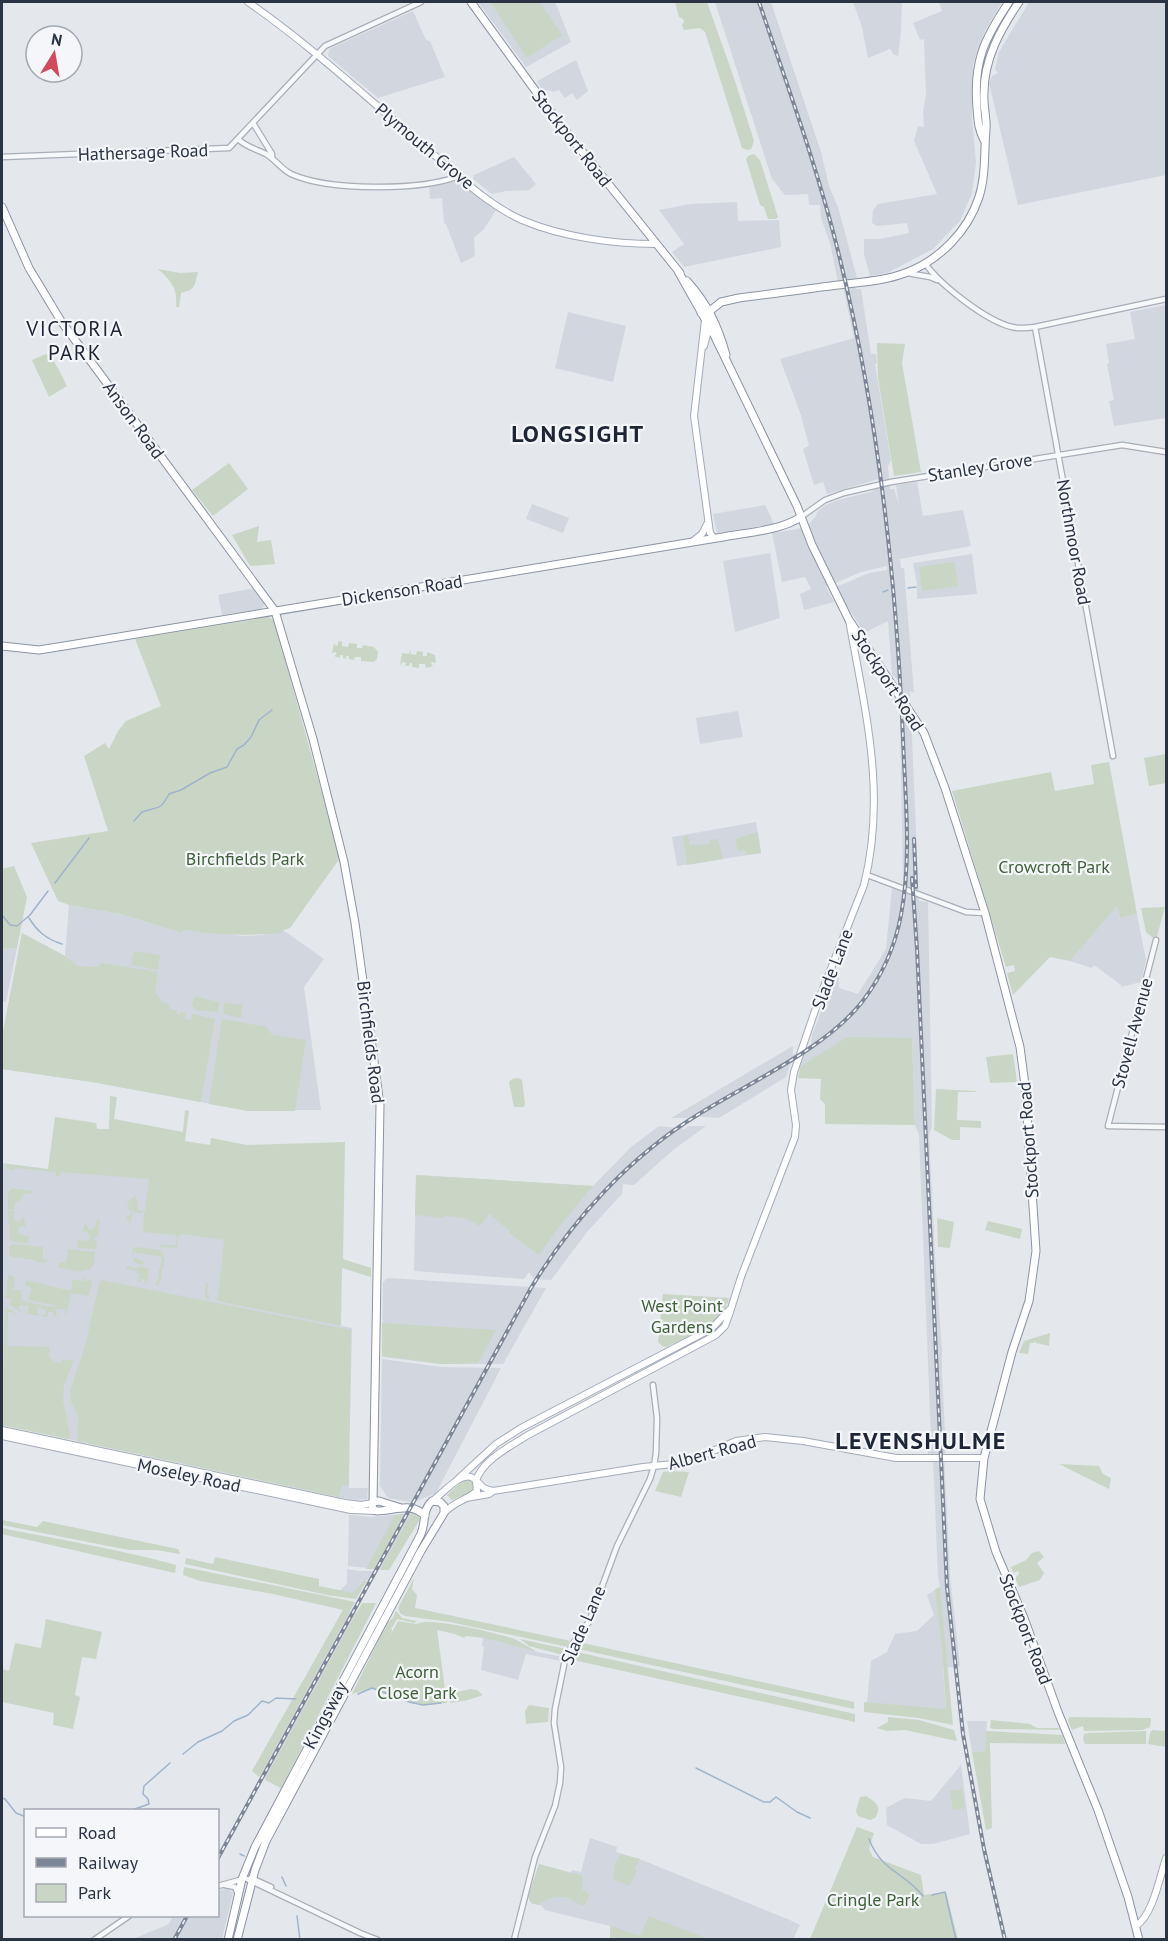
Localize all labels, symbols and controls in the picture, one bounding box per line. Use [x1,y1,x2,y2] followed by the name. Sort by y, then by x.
[24,24,84,84] north arrow
[50,28,64,50] text: N
[527,85,617,191] street label: Stockport Road
[371,98,479,194] street label: Plymouth Grove
[77,138,209,166] street label: Hathersage Road
[25,315,124,366] district label: VICTORIA PARK
[98,377,170,463] street label: Anson Road
[511,418,645,449] district label: LONGSIGHT
[926,447,1034,487] street label: Stanley Grove
[1052,477,1096,607] street label: Northmoor Road
[340,569,464,611] street label: Dickenson Road
[847,625,929,735] street label: Stockport Road
[186,847,305,870] park label: Birchfields Park
[998,855,1110,878] park label: Crowcroft Park
[806,926,858,1012] street label: Slade Lane
[1106,975,1158,1091] street label: Stovell Avenue
[352,979,390,1105] street label: Birchfields Road
[1012,1081,1044,1199] street label: Stockport Road
[641,1294,723,1338] park label: West Point Gardens
[835,1425,1007,1456] district label: LEVENSHULME
[665,1429,759,1475] street label: Albert Road
[135,1453,243,1497] street label: Moseley Road
[994,1570,1058,1688] street label: Stockport Road
[555,1582,611,1668] street label: Slade Lane
[377,1660,457,1704] park label: Acorn Close Park
[298,1677,353,1753] street label: Kingsway
[24,1809,219,1917] legend
[78,1821,116,1844] text: Road
[78,1851,139,1874] text: Railway
[78,1881,111,1904] text: Park
[827,1888,920,1911] park label: Cringle Park

